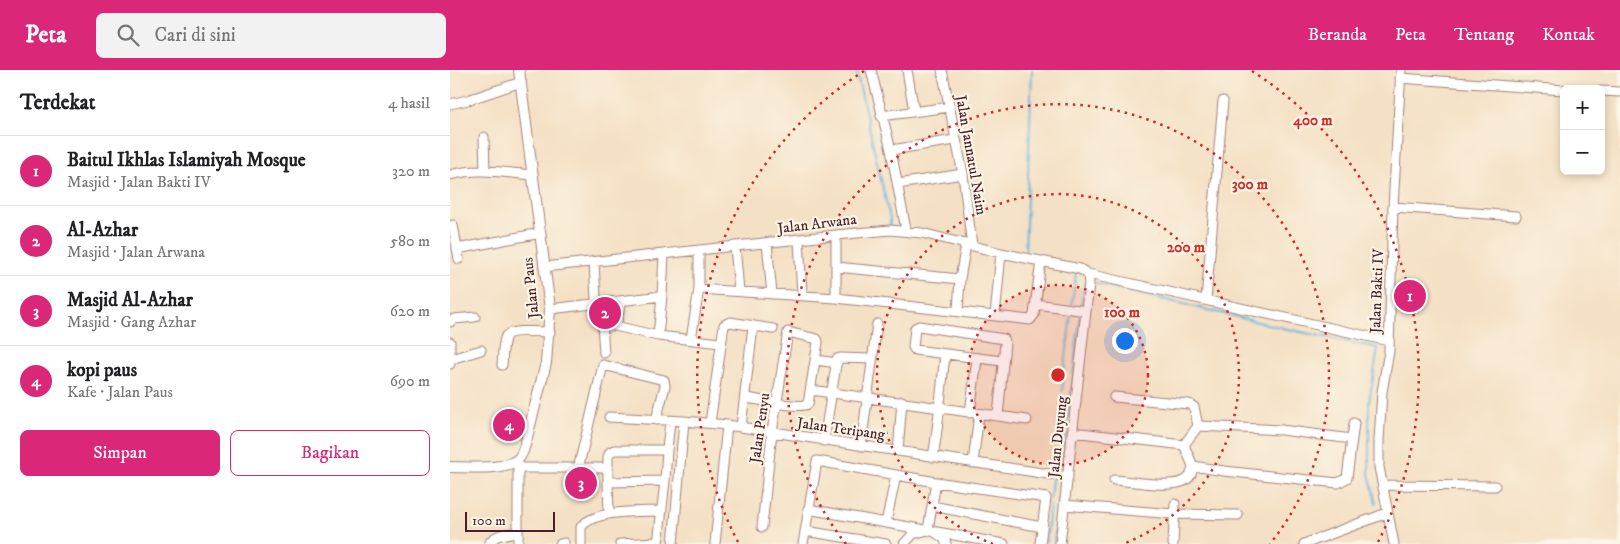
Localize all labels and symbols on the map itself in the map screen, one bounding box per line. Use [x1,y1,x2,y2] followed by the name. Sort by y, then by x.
[951,92,991,216] street label: Jalan Jannatul Naim
[1292,111,1333,130] text: 400 m
[1232,175,1269,194] text: 300 m
[774,210,858,239] street label: Jalan Arwana
[1167,238,1206,257] text: 200 m
[1366,248,1388,336] street label: Jalan Bakti IV
[518,257,544,321] street label: Jalan Paus
[1394,277,1426,315] pin: 1
[589,294,621,332] pin: 2
[1104,303,1141,322] text: 100 m
[1112,328,1138,354] your location
[1049,366,1067,384] centre of rings
[745,392,774,466] street label: Jalan Penyu
[1044,395,1072,481] street label: Jalan Duyung
[493,406,525,444] pin: 4
[794,413,887,445] street label: Jalan Teripang
[565,464,597,502] pin: 3
[465,509,555,532] scale bar

